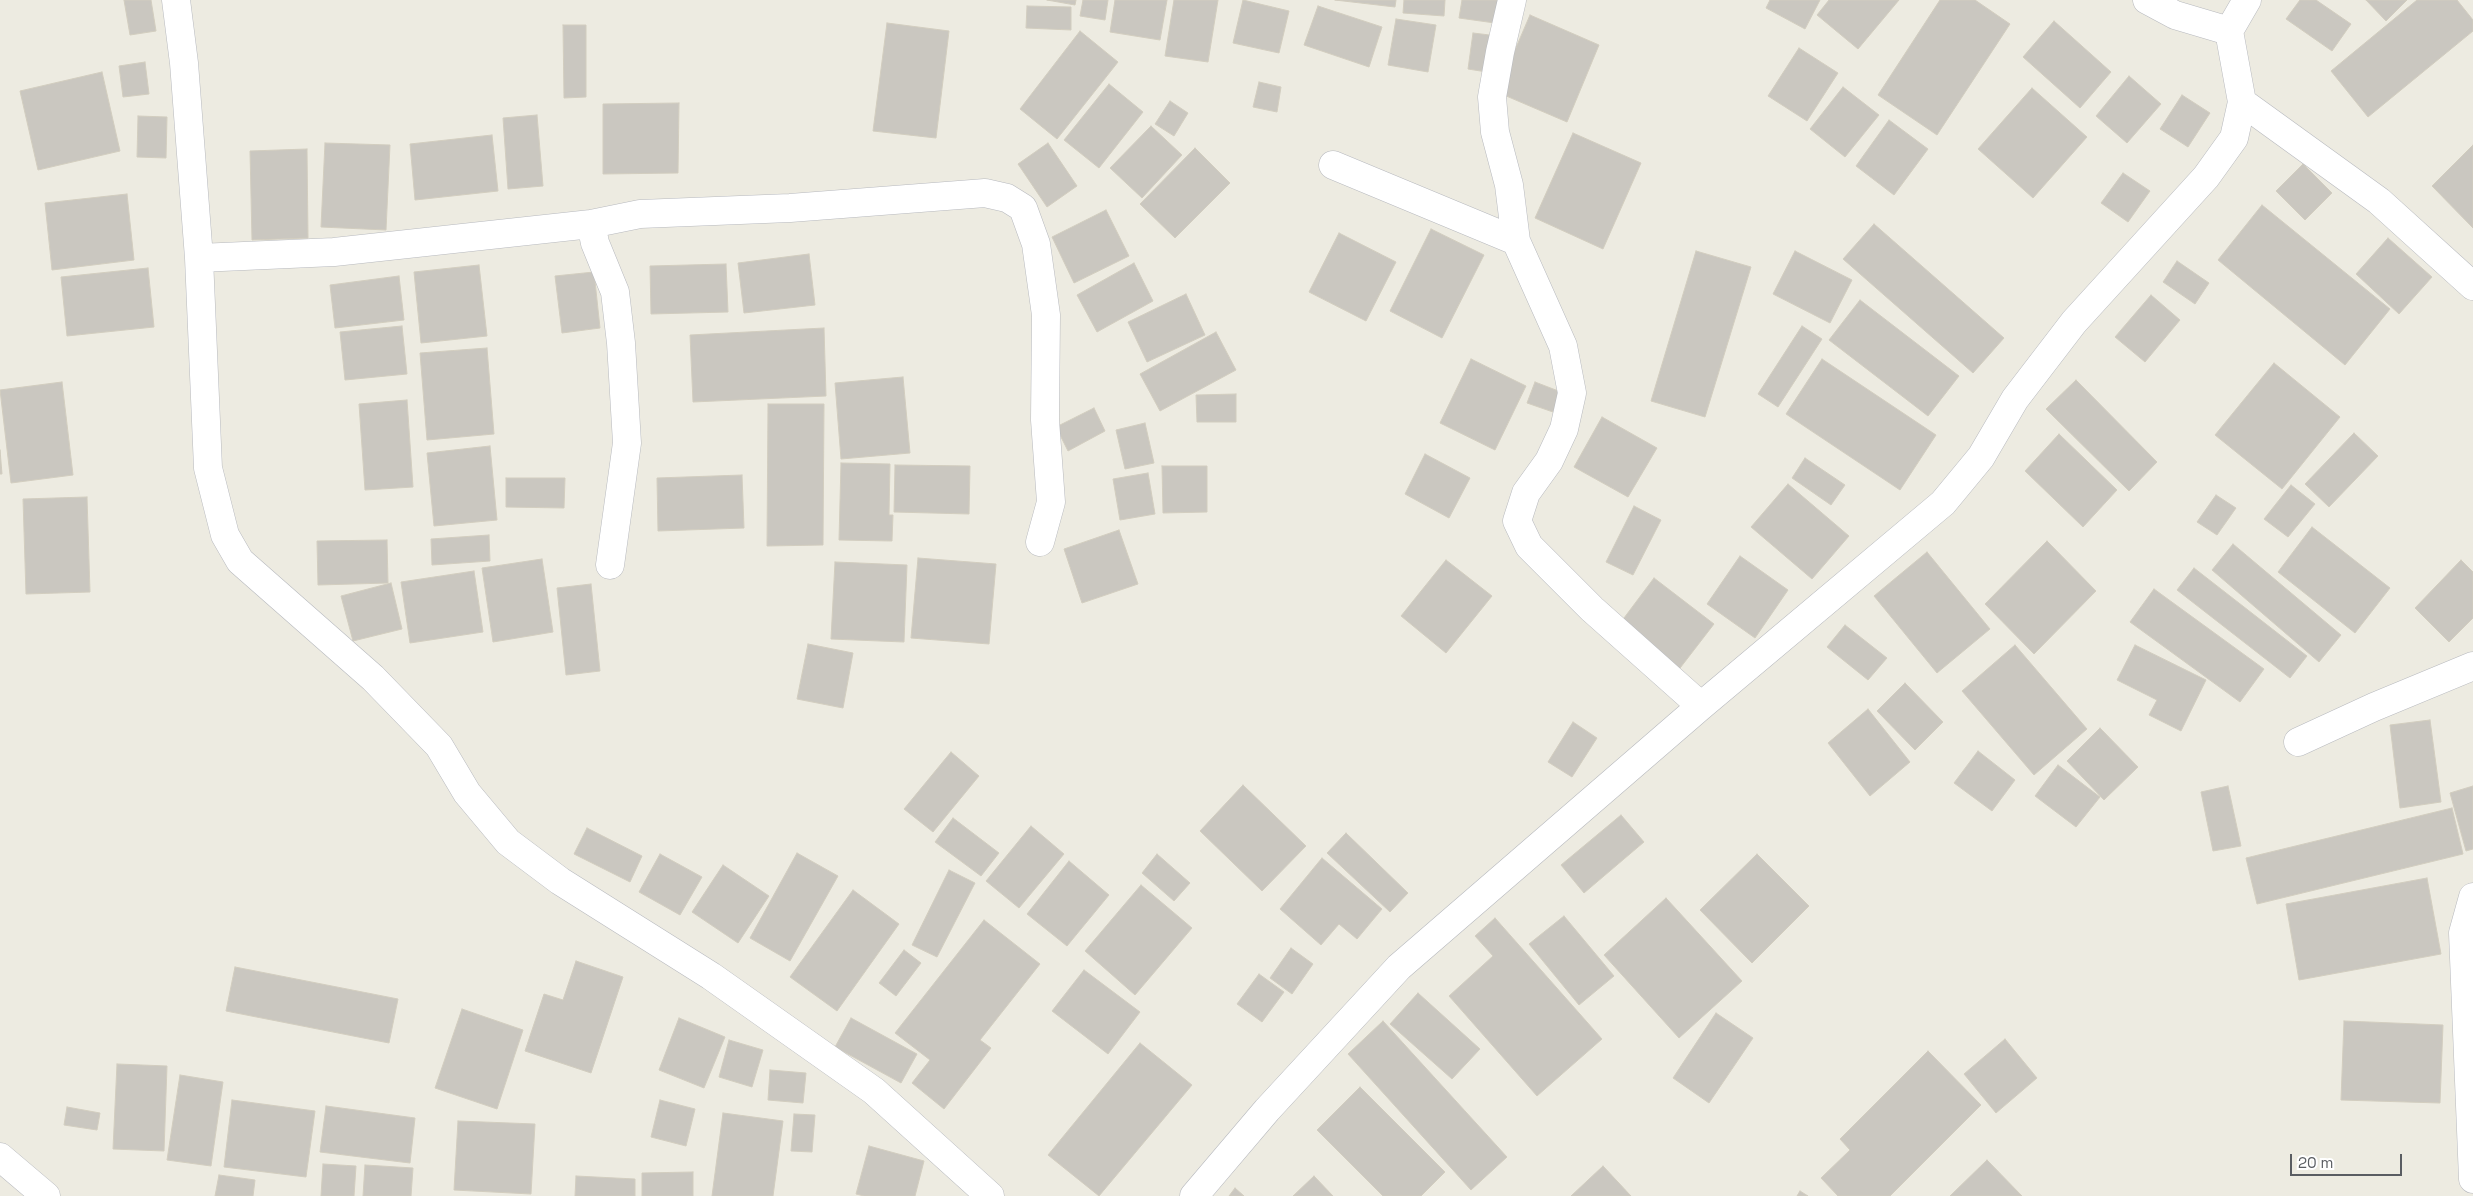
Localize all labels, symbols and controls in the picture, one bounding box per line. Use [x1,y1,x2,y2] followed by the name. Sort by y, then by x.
[2293,1144,2406,1176] scale bar
[2298,1153,2333,1172] text: 20 m

